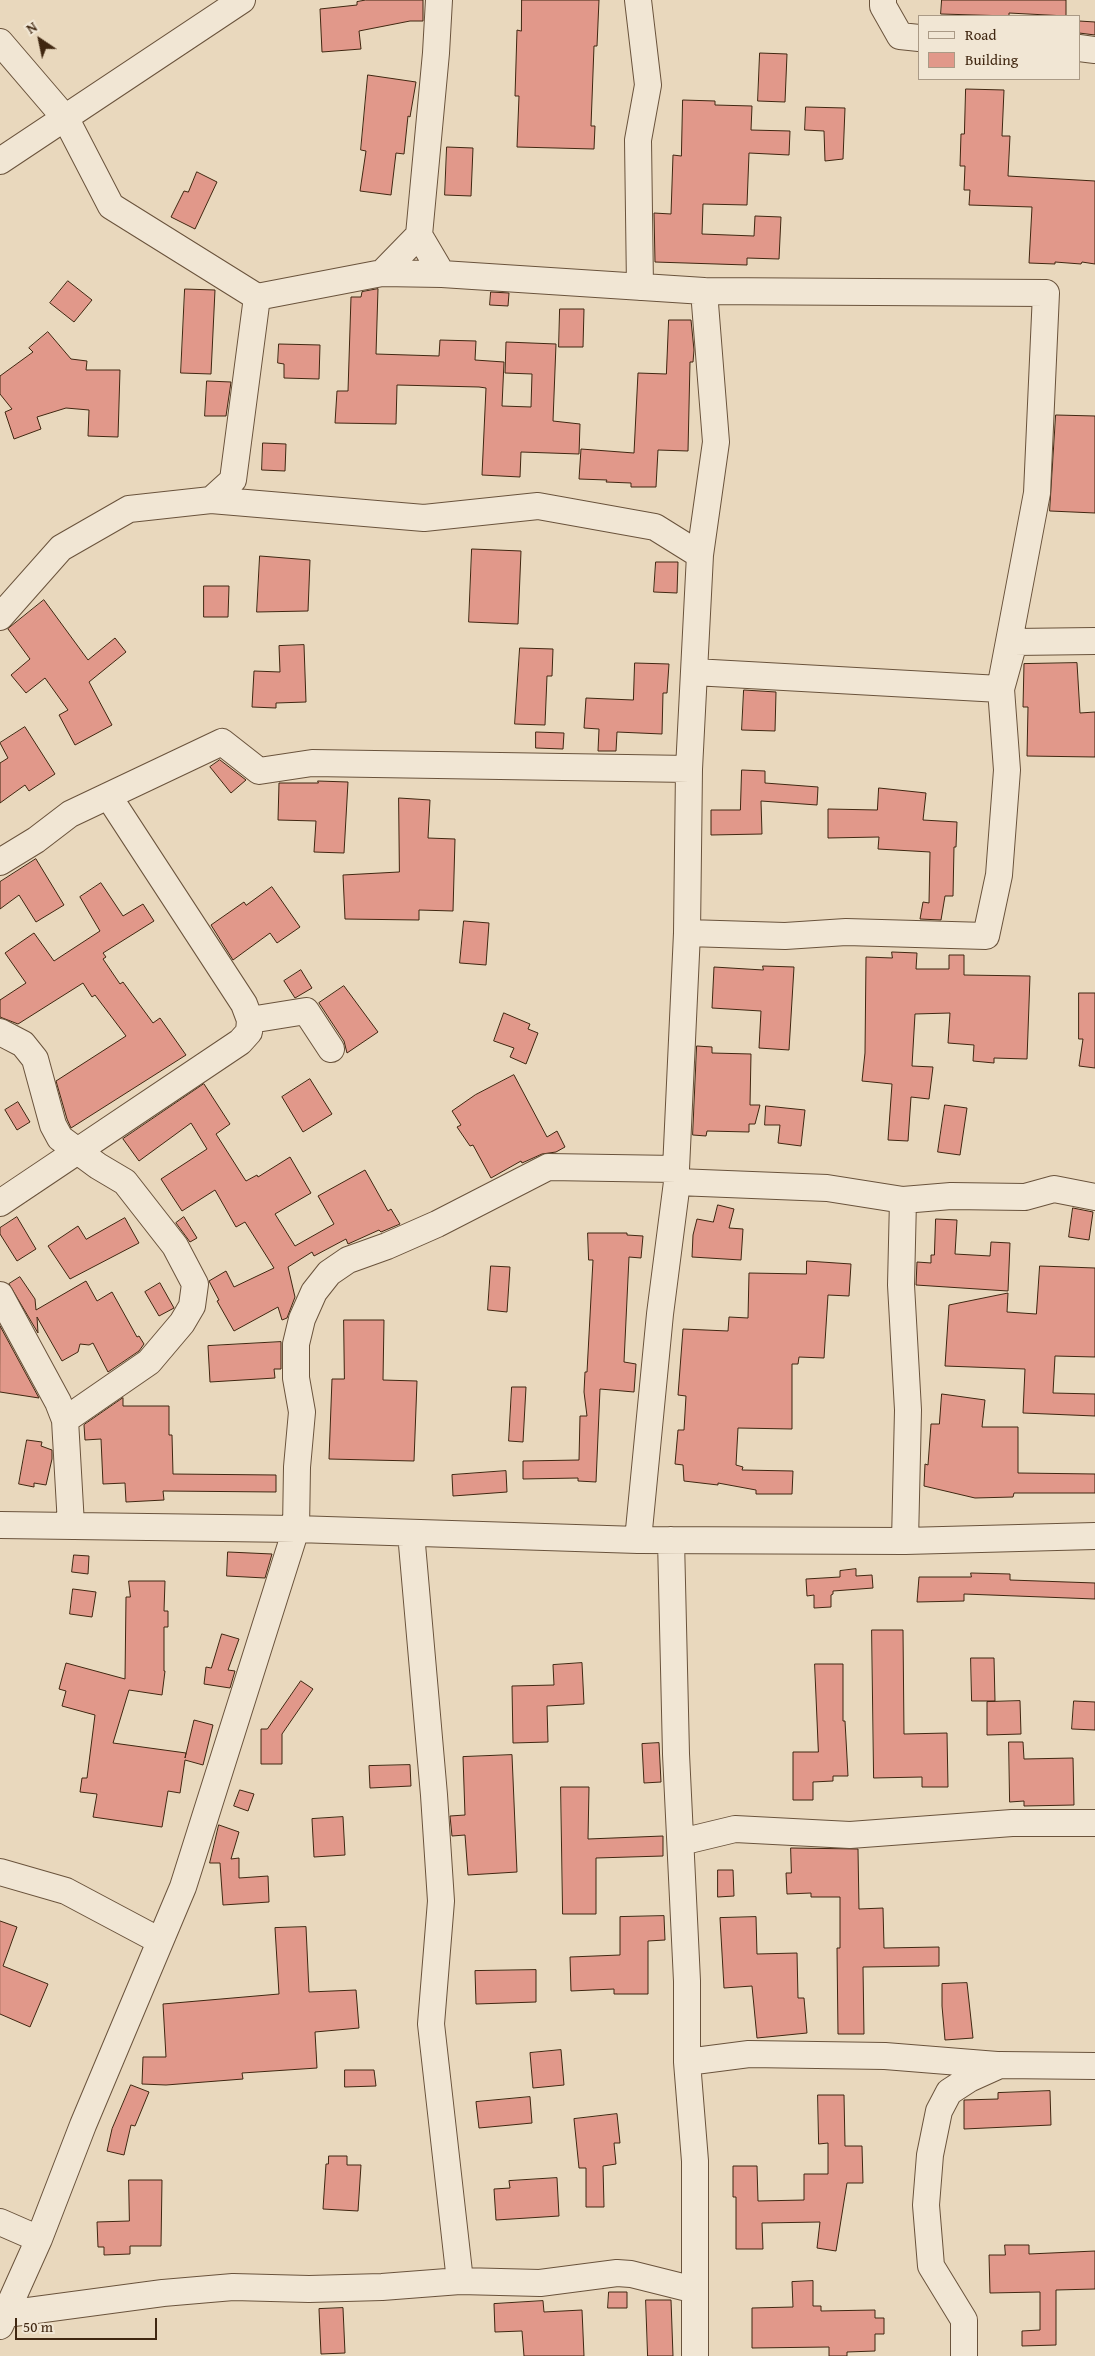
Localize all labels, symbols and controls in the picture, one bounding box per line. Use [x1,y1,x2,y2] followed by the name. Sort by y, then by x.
[15,15,65,65] north arrow
[918,15,1080,80] legend
[22,17,41,38] text: N
[965,24,996,45] text: Road
[965,49,1018,70] text: Building
[18,2308,160,2340] scale bar
[23,2316,53,2337] text: 50 m

